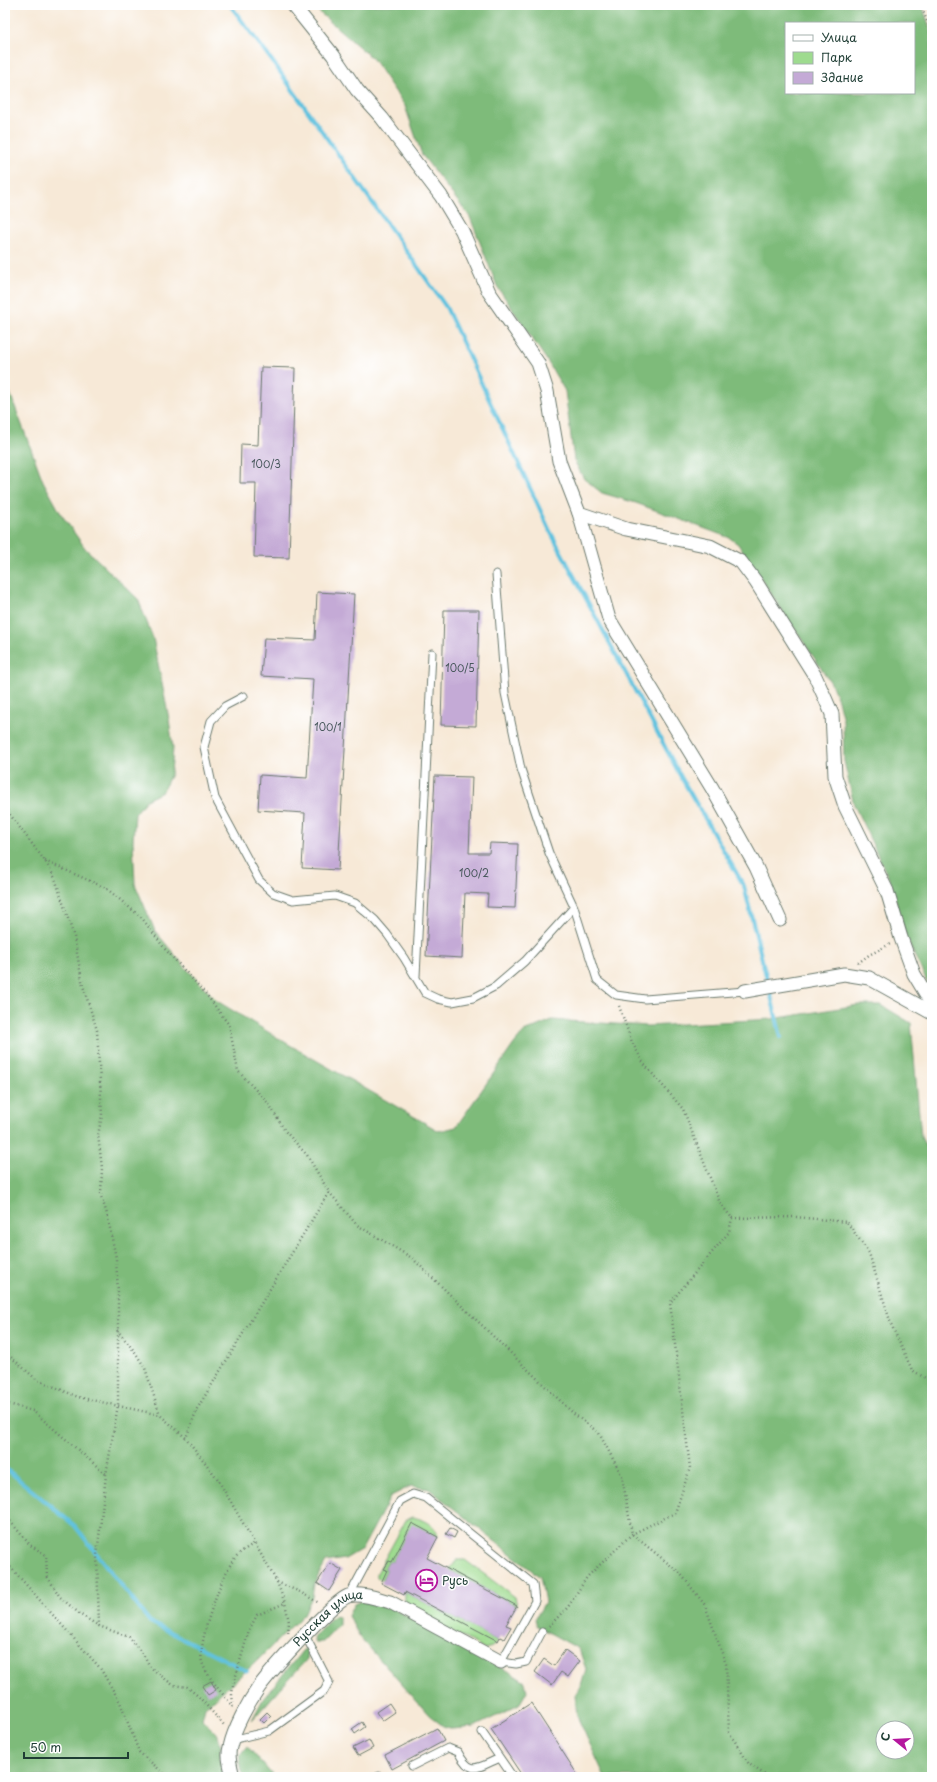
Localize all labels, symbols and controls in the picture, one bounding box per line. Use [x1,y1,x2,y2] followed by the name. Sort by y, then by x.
[785,22,915,94] legend
[821,28,857,46] text: Улица
[821,48,853,66] text: Парк
[821,68,863,86] text: Здание
[251,456,281,471] house number: 100/3
[445,660,475,675] house number: 100/5
[314,719,342,734] house number: 100/1
[459,865,489,880] house number: 100/2
[413,1568,439,1594] hotel icon: Русь
[442,1571,468,1589] place label: Русь
[288,1585,364,1650] street label: Русская улица
[875,1720,915,1760] north arrow
[876,1730,894,1743] text: С
[24,1734,128,1760] scale bar
[30,1738,61,1756] text: 50 m

